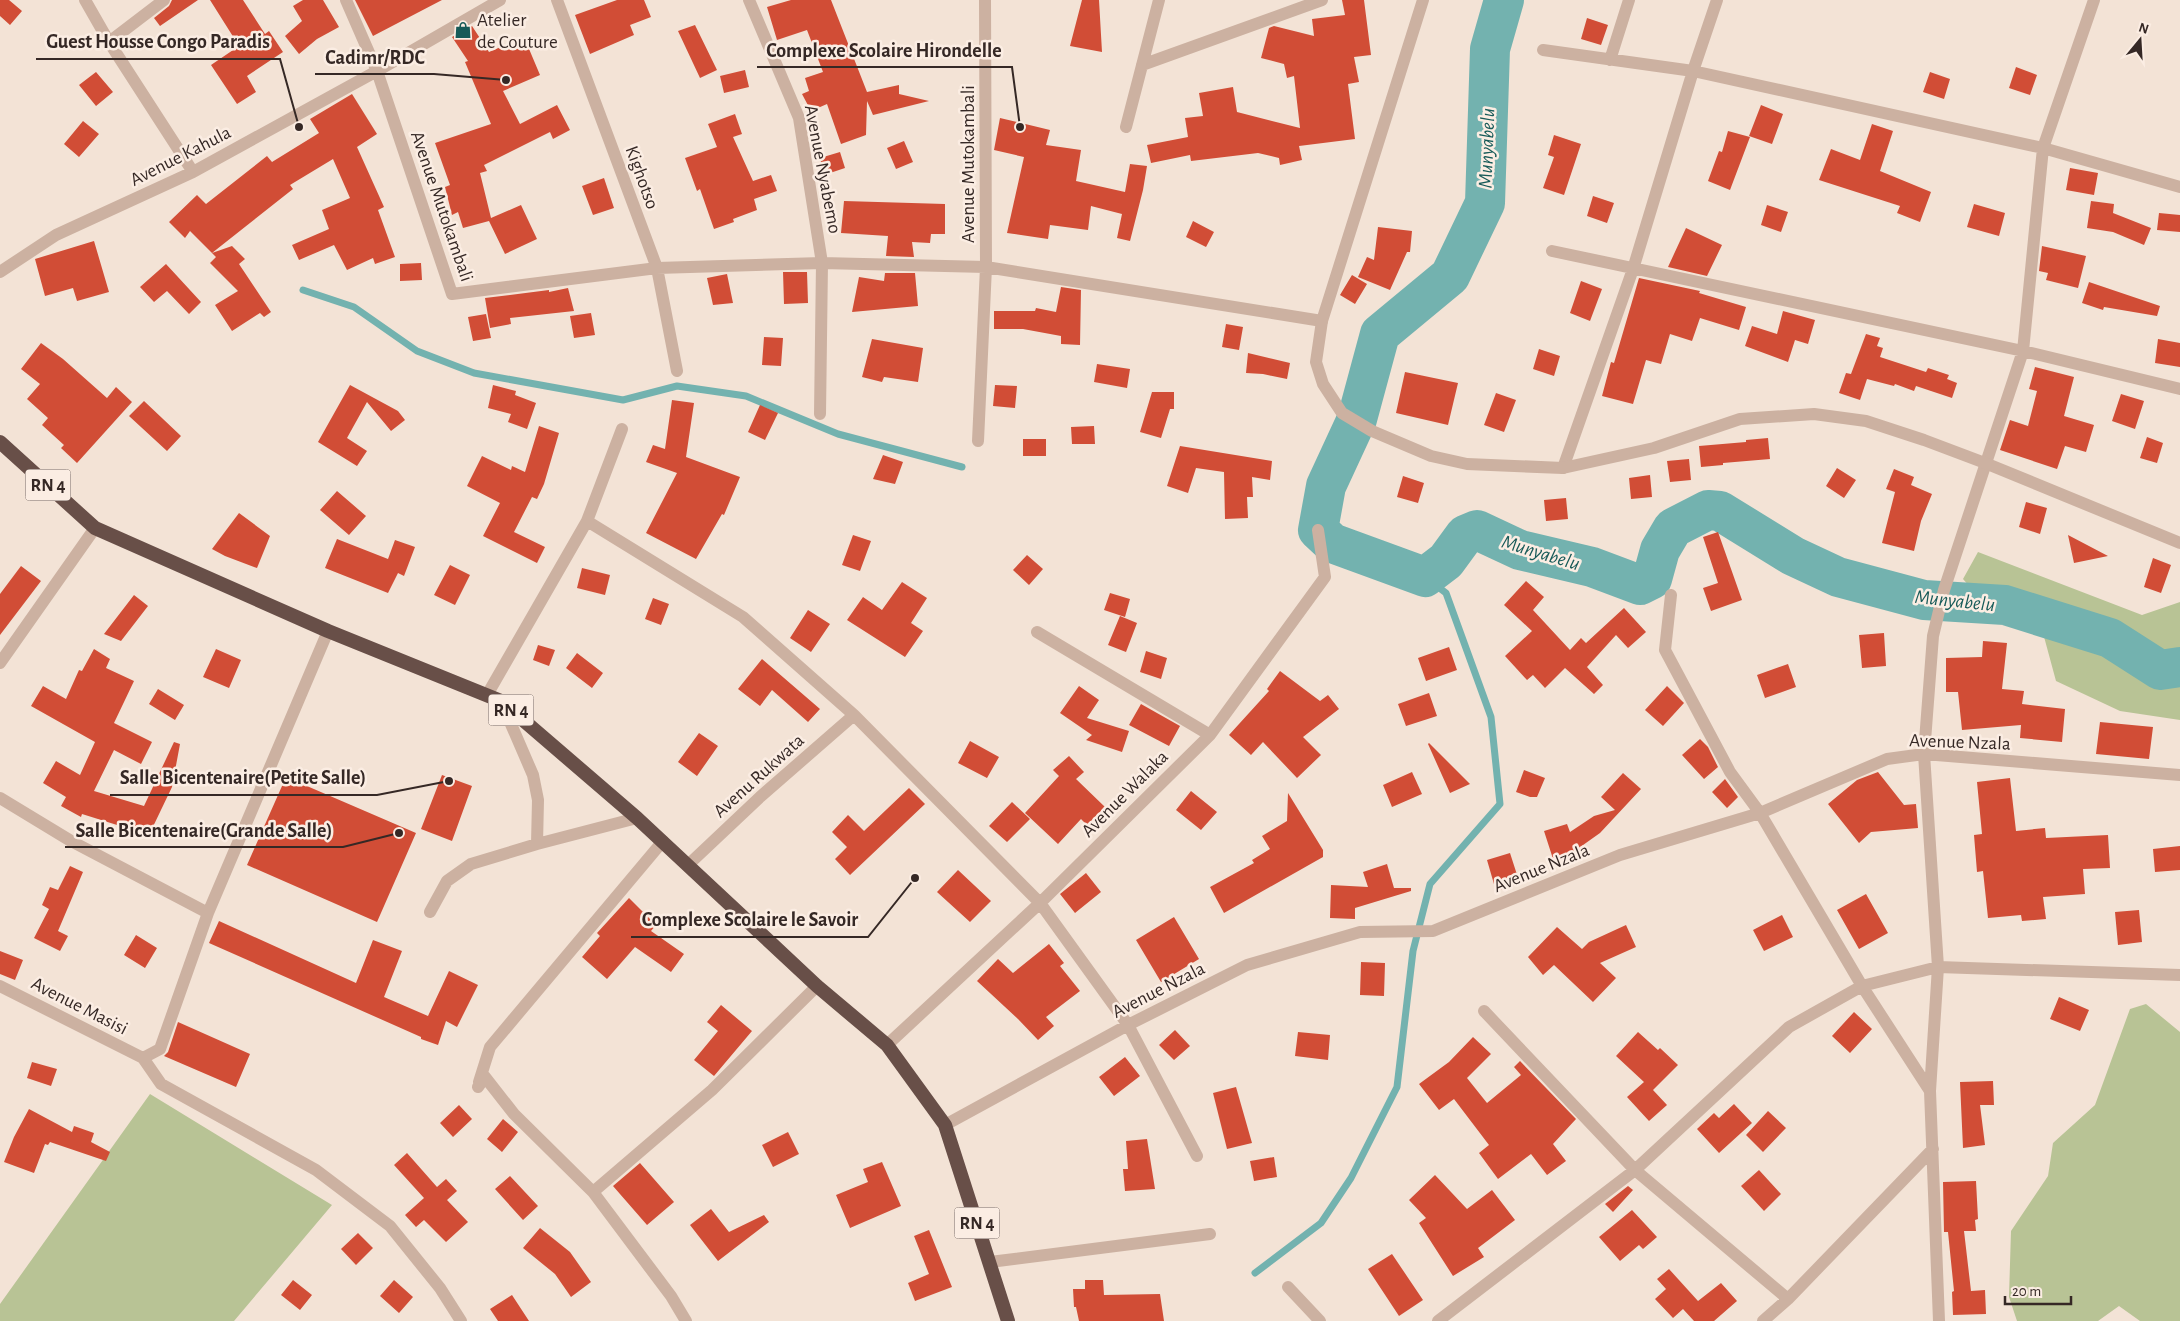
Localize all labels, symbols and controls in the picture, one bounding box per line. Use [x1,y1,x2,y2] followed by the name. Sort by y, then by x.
[477,11,558,52] place label: Atelier de Couture
[2115,15,2165,65] north arrow
[453,20,473,40] shop icon: Atelier de Couture
[2137,20,2151,37] text: N
[36,24,280,59] callout: Guest Housse Congo Paradis
[46,32,270,52] text: Guest Housse Congo Paradis
[757,32,1012,67] callout: Complexe Scolaire Hirondelle
[315,39,434,74] callout: Cadimr/RDC
[766,41,1002,61] text: Complexe Scolaire Hirondelle
[325,48,425,68] text: Cadimr/RDC
[959,85,978,243] street label: Avenue Mutokambali
[801,103,844,235] street label: Avenue Nyabemo
[1476,107,1498,189] water label: Munyabelu
[127,123,234,190] street label: Avenue Kahula
[407,129,476,284] street label: Avenue Mutokambali
[621,143,662,212] street label: Kighotso
[26,470,70,500] road number: RN 4
[1499,532,1582,574] water label: Munyabelu
[1914,587,1996,615] water label: Munyabelu
[488,694,534,726] road number: RN 4
[710,731,808,821] street label: Avenu Rukwata
[1909,731,2011,754] street label: Avenue Nzala
[1078,747,1172,841] street label: Avenue Walaka
[110,760,377,795] callout: Salle Bicentenaire(Petite Salle)
[120,768,366,788] text: Salle Bicentenaire(Petite Salle)
[65,812,343,847] callout: Salle Bicentenaire(Grande Salle)
[75,821,333,841] text: Salle Bicentenaire(Grande Salle)
[1491,840,1592,896] street label: Avenue Nzala
[631,902,868,937] callout: Complexe Scolaire le Savoir
[642,910,858,930] text: Complexe Scolaire le Savoir
[1109,959,1208,1022] street label: Avenue Nzala
[28,974,131,1039] street label: Avenue Masisi
[954,1208,1000,1238] road number: RN 4
[2005,1274,2071,1306] scale bar
[2012,1284,2041,1299] text: 20 m

